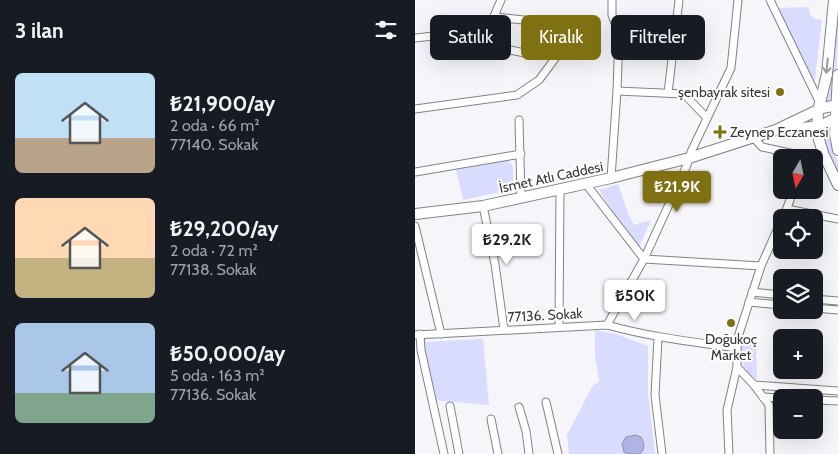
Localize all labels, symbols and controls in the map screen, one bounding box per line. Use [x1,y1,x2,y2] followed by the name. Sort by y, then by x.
[430,15,511,60] chip: Satılık
[521,15,601,60] chip: Kiralık
[611,15,705,60] chip: Filtreler
[372,16,400,44] icon: filters
[15,18,64,43] text: 3 ilan
[823,58,832,74] one-way arrow
[678,83,770,101] place label: şenbayrak sitesi
[774,86,786,98] marker: şenbayrak sitesi
[170,91,275,116] text: ₺21,900/ay
[55,93,115,153] icon: home
[170,116,259,135] text: 2 oda · 66 m²
[730,123,828,141] place label: Zeynep Eczanesi
[714,126,726,138] marker: Zeynep Eczanesi
[170,135,258,154] text: 77140. Sokak
[773,149,823,199] north arrow
[773,149,823,439] map controls
[497,157,605,197] street label: İsmet Atlı Caddesi
[636,170,718,213] pin: ₺21.9K
[654,177,700,196] text: ₺21.9K
[773,209,823,259] button: locate
[170,216,279,241] text: ₺29,200/ay
[55,218,115,278] icon: home
[466,224,548,266] pin: ₺29.2K
[483,230,531,249] text: ₺29.2K
[170,241,258,260] text: 2 oda · 72 m²
[170,260,257,279] text: 77138. Sokak
[773,269,823,319] button: layers
[605,280,665,322] pin: ₺50K
[615,286,655,305] text: ₺50K
[507,304,584,326] street label: 77136. Sokak
[725,317,737,329] marker: Doğukoç Market
[773,329,823,379] button: +
[705,330,757,364] place label: Doğukoç Market
[170,341,285,366] text: ₺50,000/ay
[55,343,115,403] icon: home
[170,366,265,385] text: 5 oda · 163 m²
[170,385,256,404] text: 77136. Sokak
[773,389,823,439] button: −

